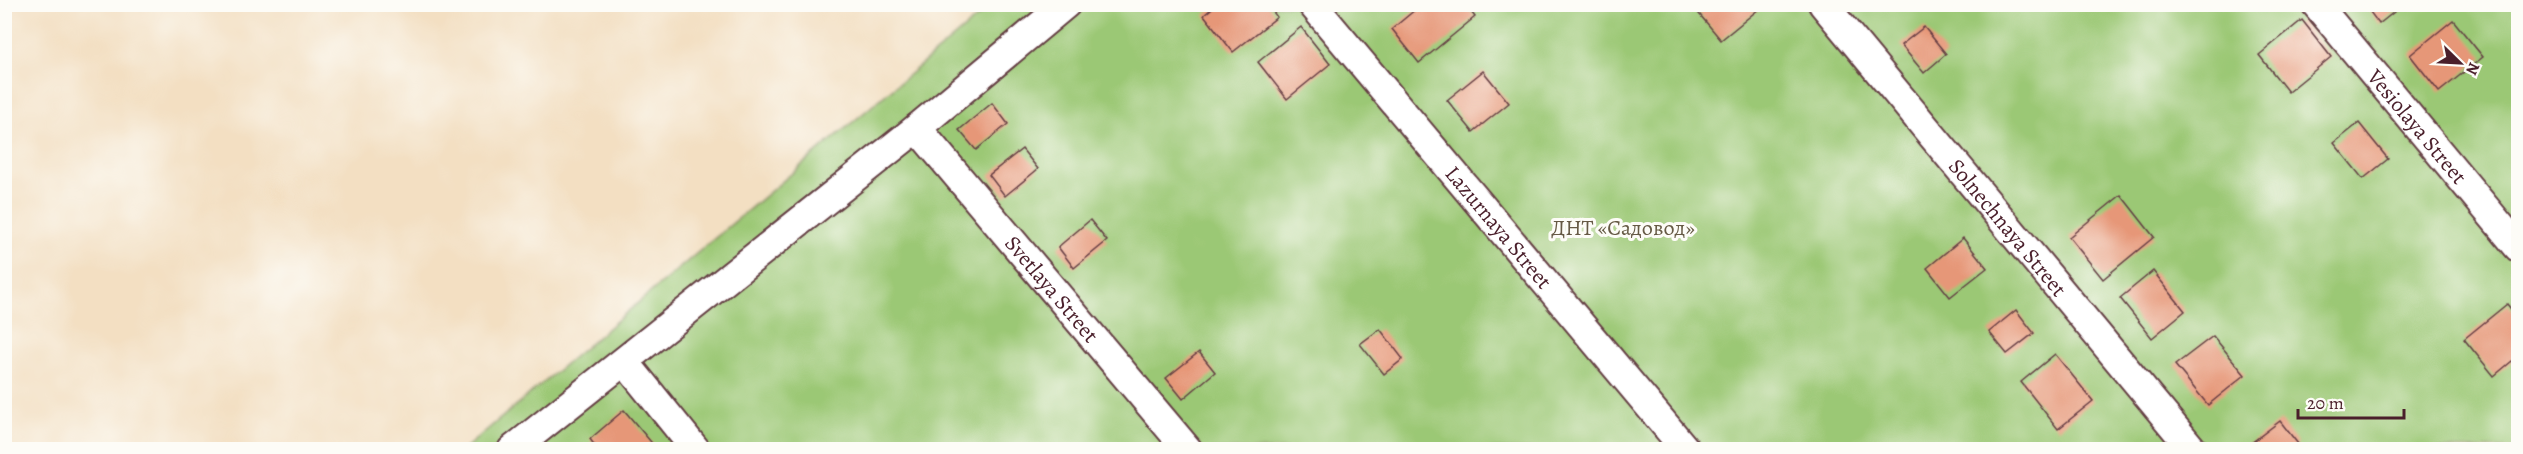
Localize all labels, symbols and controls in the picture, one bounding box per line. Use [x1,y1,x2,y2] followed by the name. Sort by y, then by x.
[2430,33,2490,93] north arrow
[2460,59,2485,79] text: N
[2360,62,2474,191] street label: Vesiolaya Street
[1941,153,2073,303] street label: Solnechnaya Street
[1438,160,1559,296] street label: Lazurnaya Street
[1551,213,1695,243] park label: ДНТ «Садовод»
[998,229,1105,349] street label: Svetlaya Street
[2298,382,2404,420] scale bar
[2307,391,2344,415] text: 20 m

